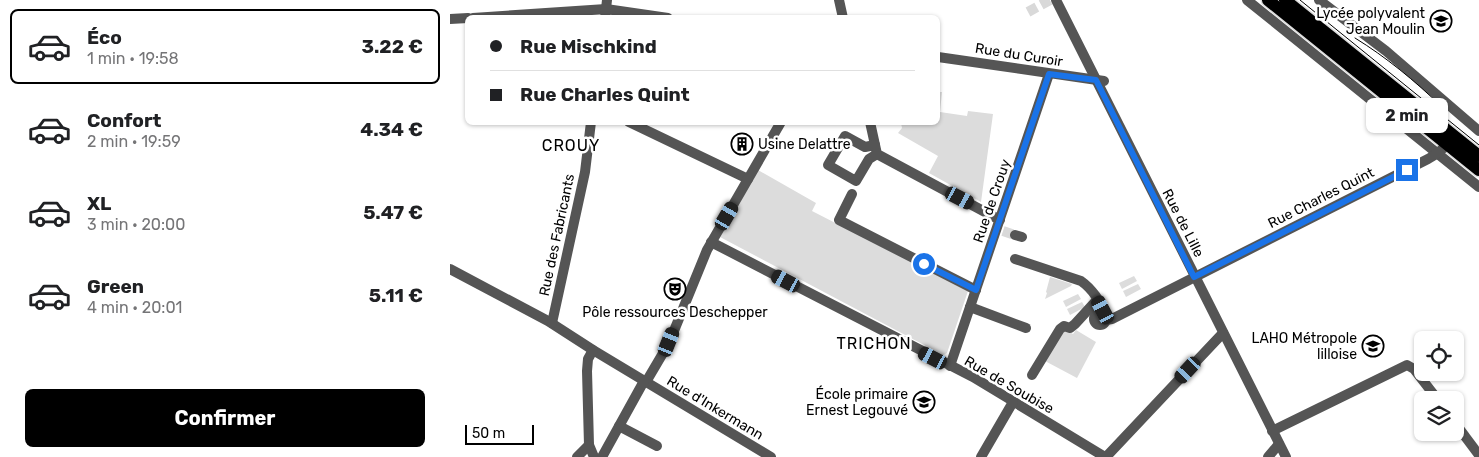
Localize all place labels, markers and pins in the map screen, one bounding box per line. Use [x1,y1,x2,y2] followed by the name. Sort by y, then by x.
[1316,5,1426,38] place label: Lycée polyvalent Jean Moulin
[1429,9,1453,33] school or university icon: Lycée polyvalent Jean Moulin
[730,132,754,156] building icon: Usine Delattre
[758,136,851,153] place label: Usine Delattre
[663,277,687,301] theatre icon: Pôle ressources Deschepper
[582,304,768,321] place label: Pôle ressources Deschepper
[1252,330,1357,363] place label: LAHO Métropole lilloise
[1361,334,1385,358] school or university icon: LAHO Métropole lilloise
[806,385,908,419] place label: École primaire Ernest Legouvé
[912,390,936,414] school or university icon: École primaire Ernest Legouvé

